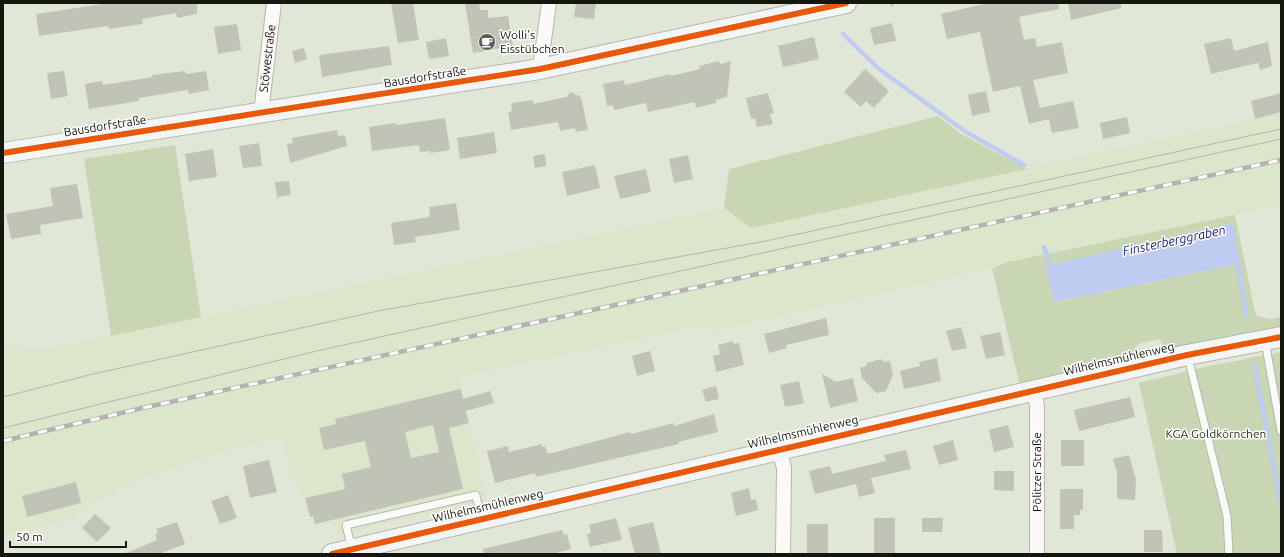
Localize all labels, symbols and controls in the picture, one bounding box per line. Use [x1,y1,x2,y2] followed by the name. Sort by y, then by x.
[256,24,277,93] street label: Stöwestraße
[500,28,565,55] place label: Wolli's Eisstübchen
[477,32,497,52] cafe icon: Wolli's Eisstübchen
[383,64,467,89] street label: Bausdorfstraße
[63,113,147,138] street label: Bausdorfstraße
[1121,222,1227,258] water label: Finsterberggraben
[1062,339,1175,378] street label: Wilhelmsmühlenweg
[746,412,859,451] street label: Wilhelmsmühlenweg
[1166,427,1266,440] park label: KGA Goldkörnchen
[1030,432,1043,512] street label: Pölitzer Straße
[431,486,544,525] street label: Wilhelmsmühlenweg
[10,523,126,549] scale bar
[16,530,43,543] text: 50 m

